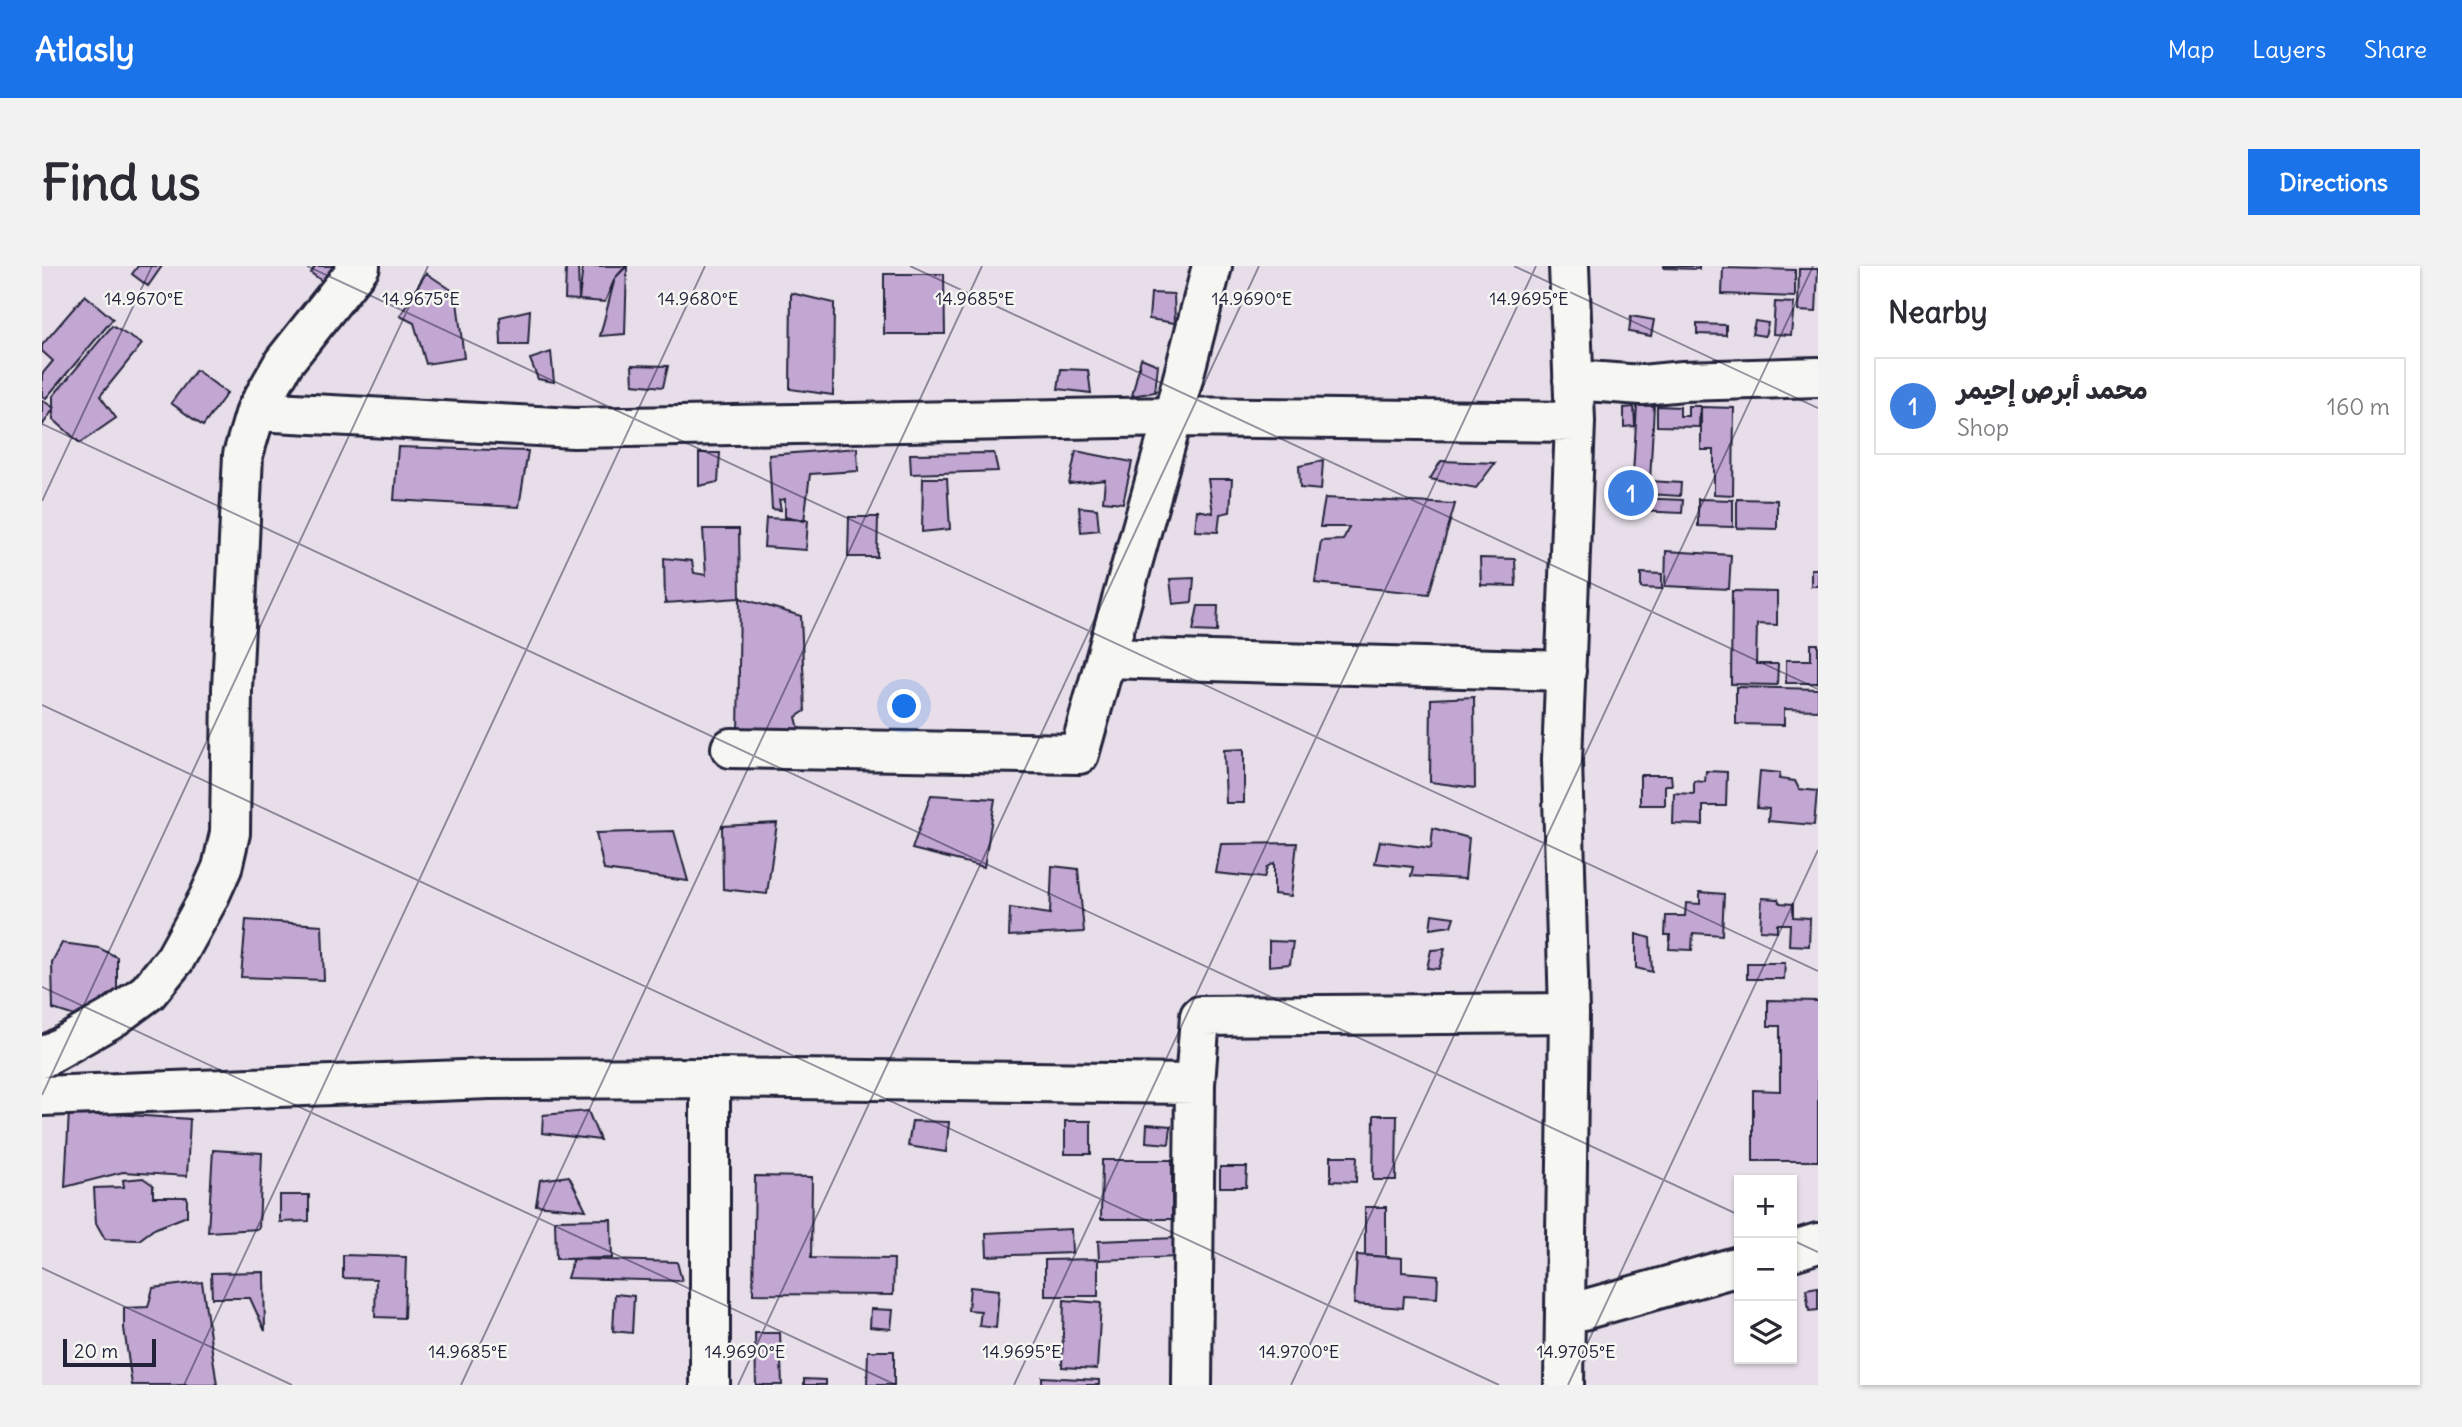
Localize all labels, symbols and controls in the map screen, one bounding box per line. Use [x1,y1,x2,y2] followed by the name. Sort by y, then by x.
[35,28,134,70] text: Atlasly
[2168,34,2214,64] text: Map
[2252,34,2326,64] text: Layers
[2364,34,2427,64] text: Share
[2248,149,2420,215] button: Directions
[42,152,200,213] text: Find us
[104,287,184,310] text: 14.9670°E
[382,287,460,310] text: 14.9675°E
[658,287,738,310] text: 14.9680°E
[935,287,1015,310] text: 14.9685°E
[1212,287,1292,310] text: 14.9690°E
[1489,287,1569,310] text: 14.9695°E
[1888,293,1988,331] text: Nearby
[1957,373,2148,406] text: محمد أبرص إحيمر
[1908,392,1918,421] text: 1
[2327,392,2390,421] text: 160 m
[1957,413,2009,442] text: Shop
[1608,467,1654,519] pin: 1
[887,689,921,723] your location
[1734,1175,1797,1364] map controls
[1734,1175,1797,1238] button: +
[1734,1238,1797,1301] button: −
[1734,1301,1797,1364] button: layers
[63,1336,156,1368] scale bar
[74,1339,118,1363] text: 20 m
[428,1340,508,1363] text: 14.9685°E
[705,1340,785,1363] text: 14.9690°E
[982,1340,1062,1363] text: 14.9695°E
[1259,1340,1339,1363] text: 14.9700°E
[1536,1340,1616,1363] text: 14.9705°E

